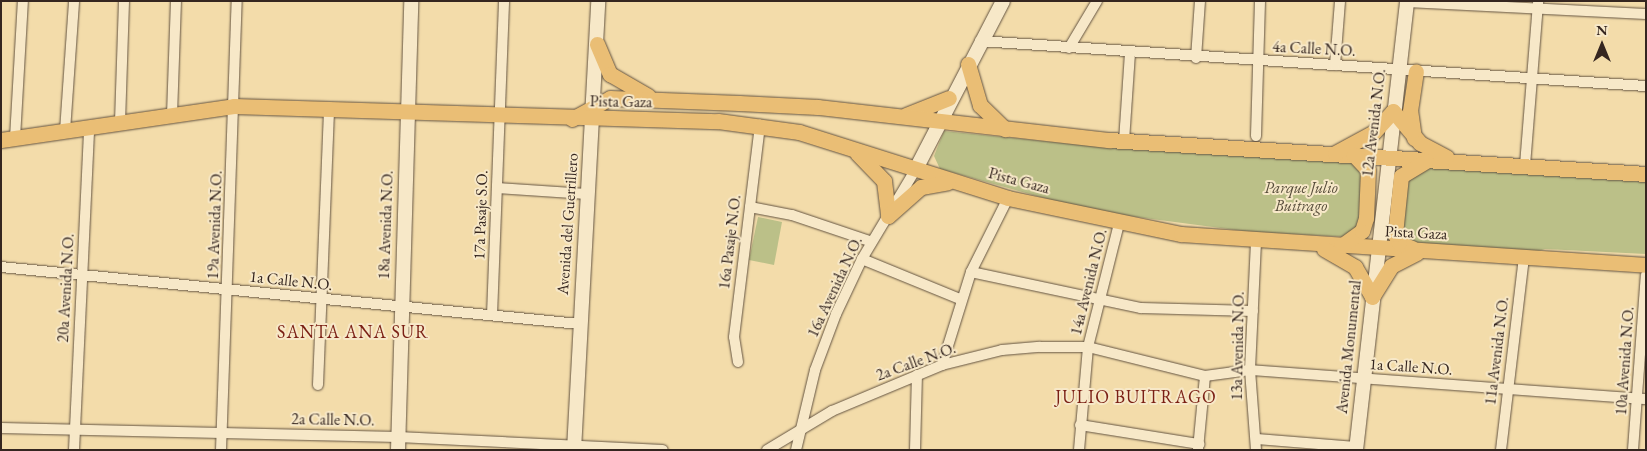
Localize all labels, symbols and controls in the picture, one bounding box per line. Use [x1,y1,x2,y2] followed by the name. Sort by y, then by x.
[1577,20,1627,70] north arrow
[1596,21,1608,39] text: N
[1272,37,1356,61] street label: 4a Calle N.O.
[1358,68,1390,178] street label: 12a Avenida N.O.
[590,92,652,112] street label: Pista Gaza
[553,152,583,296] street label: Avenida del Guerrillero
[986,164,1052,198] street label: Pista Gaza
[204,170,226,280] street label: 19a Avenida N.O.
[375,170,397,280] street label: 18a Avenida N.O.
[470,170,492,260] street label: 17a Pasaje S.O.
[1264,178,1338,216] park label: Parque Julio Buitrago
[715,194,745,290] street label: 16a Pasaje N.O.
[1384,222,1448,244] street label: Pista Gaza
[1066,227,1112,337] street label: 14a Avenida N.O.
[54,233,78,343] street label: 20a Avenida N.O.
[803,234,867,340] street label: 16a Avenida N.O.
[249,267,333,295] street label: 1a Calle N.O.
[1332,279,1366,415] street label: Avenida Monumental
[1227,291,1249,401] street label: 13a Avenida N.O.
[1481,296,1513,406] street label: 11a Avenida N.O.
[1612,306,1638,416] street label: 10a Avenida N.O.
[275,321,431,343] district label: SANTA ANA SUR
[874,339,958,385] street label: 2a Calle N.O.
[1369,355,1453,379] street label: 1a Calle N.O.
[1053,386,1219,408] district label: JULIO BUITRAGO
[291,410,375,430] street label: 2a Calle N.O.

